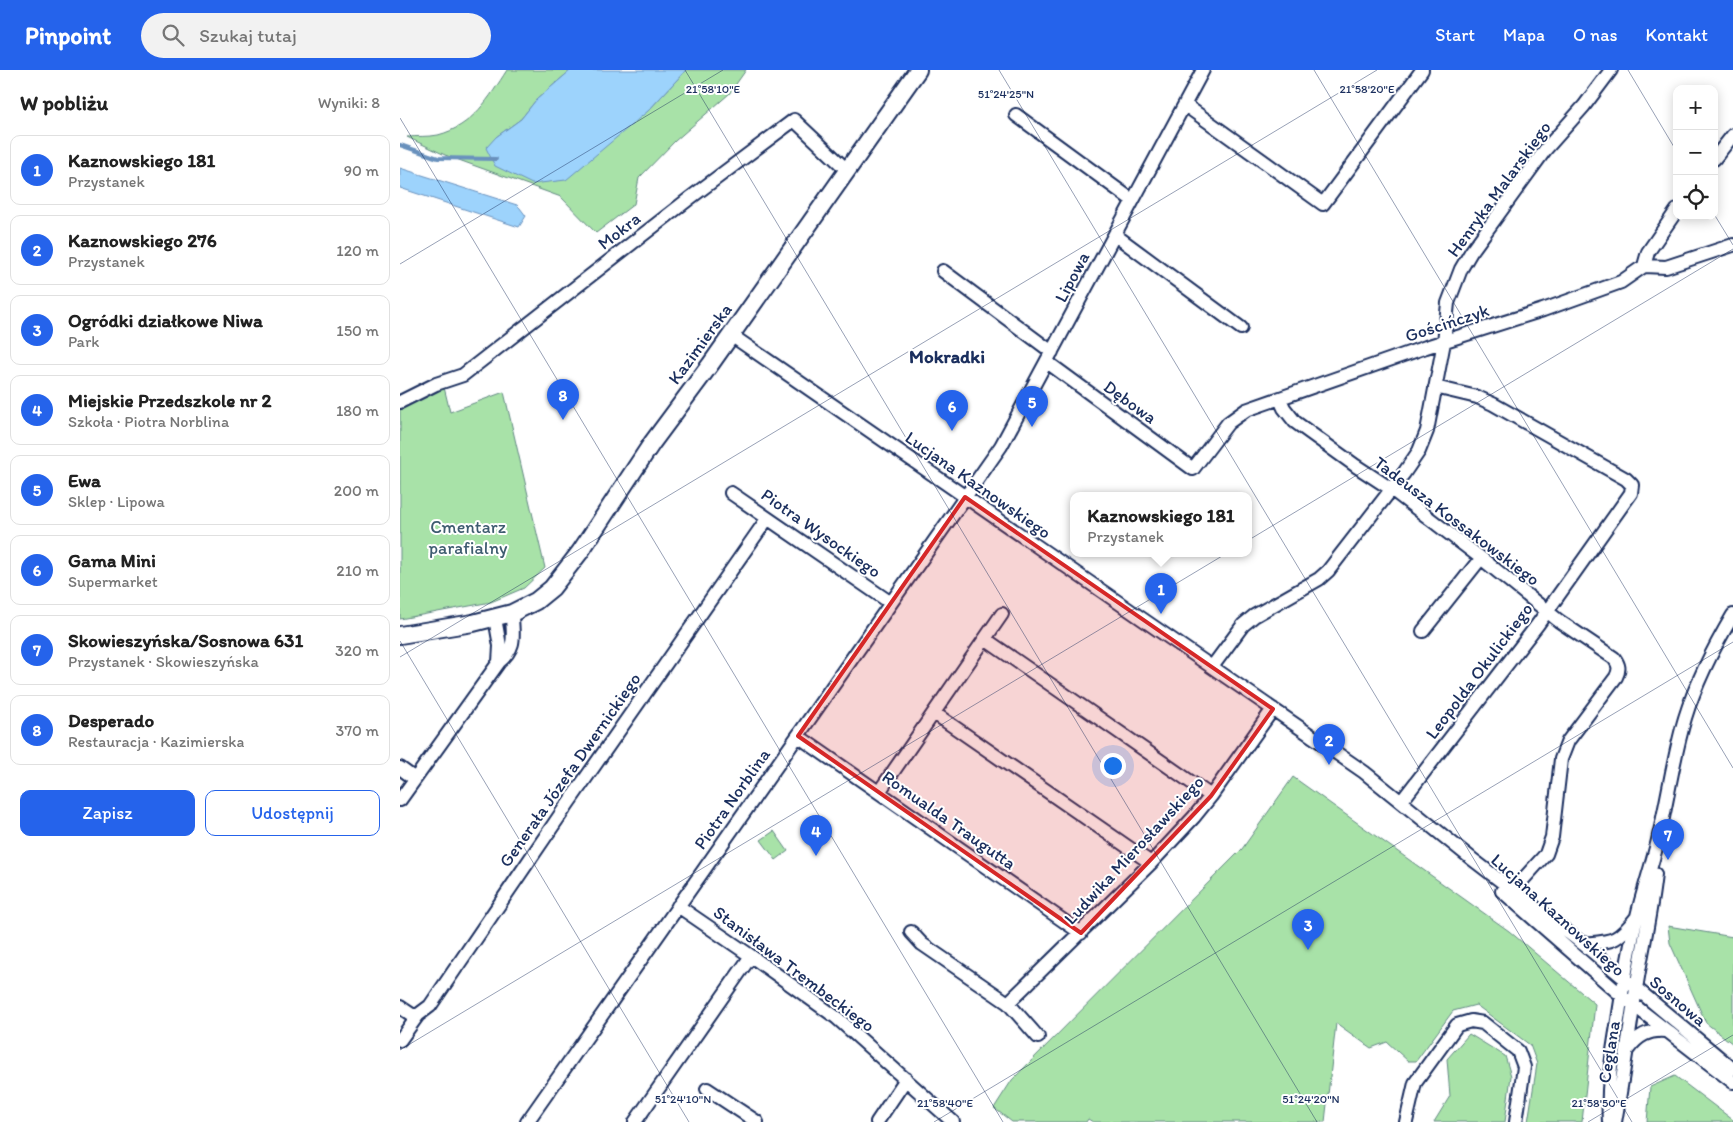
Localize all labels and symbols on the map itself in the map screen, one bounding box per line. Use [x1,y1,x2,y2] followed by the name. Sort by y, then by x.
[686,82,741,96] text: 21°58'10"E
[1339,82,1395,96] text: 21°58'20"E
[978,87,1034,101] text: 51°24'25"N
[1442,117,1556,261] street label: Henryka Malarskiego
[593,207,645,255] street label: Mokra
[1050,247,1095,306] street label: Lipowa
[663,299,737,389] street label: Kazimierska
[1402,299,1492,347] street label: Gościńczyk
[909,345,985,368] district label: Mokradki
[1099,375,1161,429] street label: Dębowa
[547,379,579,420] pin: 8
[1016,386,1048,427] pin: 5
[936,390,968,431] pin: 6
[901,426,1055,544] street label: Lucjana Kaznowskiego
[1370,451,1544,591] street label: Tadeusza Kossakowskiego
[757,483,885,583] street label: Piotra Wysockiego
[428,516,508,559] park label: Cmentarz parafialny
[1145,573,1177,614] pin: 1
[1421,599,1537,743] street label: Leopolda Okulickiego
[494,669,646,871] street label: Generała Józefa Dwernickiego
[1313,724,1345,765] pin: 2
[689,744,775,854] street label: Piotra Norblina
[1100,753,1126,779] your location
[878,766,1020,874] street label: Romualda Traugutta
[1059,771,1209,929] street label: Ludwika Mierosławskiego
[800,815,832,856] pin: 4
[1652,819,1684,860] pin: 7
[1486,849,1630,981] street label: Lucjana Kaznowskiego
[709,901,879,1037] street label: Stanisława Trembeckiego
[1292,909,1324,950] pin: 3
[1645,971,1711,1032] street label: Sosnowa
[1593,1019,1625,1085] street label: Ceglana
[655,1092,711,1106] text: 51°24'10"N
[1282,1092,1340,1106] text: 51°24'20"N
[917,1096,973,1110] text: 21°58'40"E
[1571,1096,1627,1110] text: 21°58'50"E

